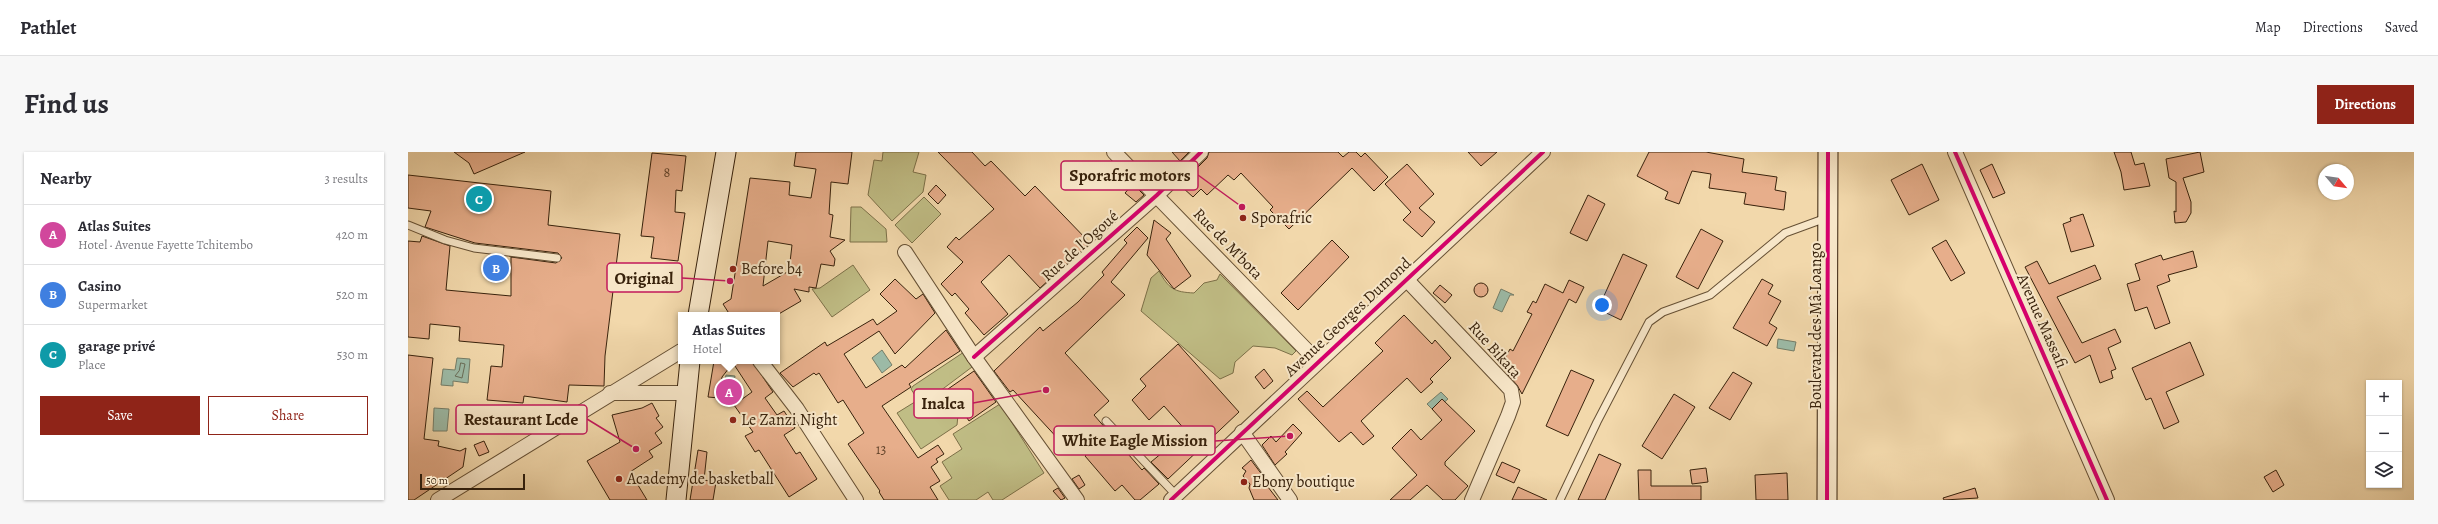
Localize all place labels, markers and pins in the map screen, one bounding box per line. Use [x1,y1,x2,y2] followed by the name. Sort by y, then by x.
[1061,161,1198,190] callout: Sporafric motors
[466,184,492,214] pin: C
[1251,207,1312,229] place label: Sporafric
[1238,213,1248,223] marker: Sporafric
[483,253,509,283] pin: B
[741,258,802,280] place label: Before b4
[607,263,682,292] callout: Original
[728,264,738,274] marker: Before b4
[716,377,742,407] pin: A
[914,389,973,418] callout: Inalca
[456,405,587,434] callout: Restaurant Lcde
[741,409,838,431] place label: Le Zanzi Night
[728,415,738,425] marker: Le Zanzi Night
[1054,426,1215,455] callout: White Eagle Mission
[626,468,774,490] place label: Academy de basketball
[1252,471,1355,493] place label: Ebony boutique
[614,474,624,484] marker: Academy de basketball
[1239,477,1249,487] marker: Ebony boutique

